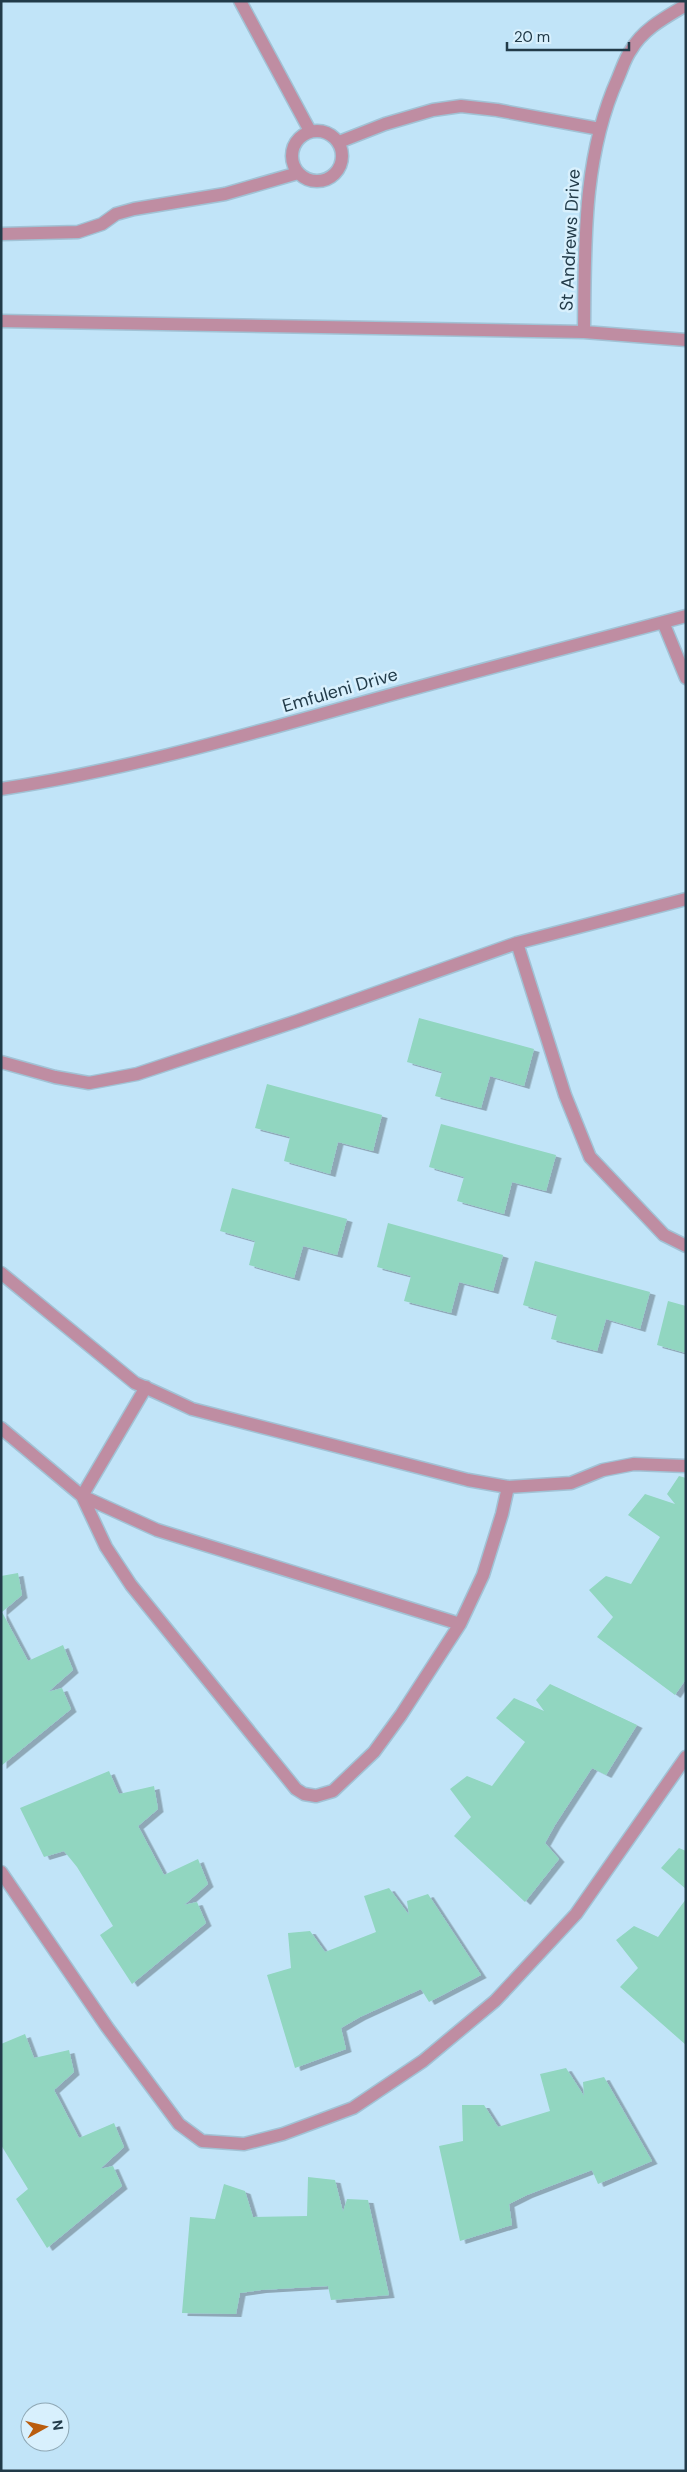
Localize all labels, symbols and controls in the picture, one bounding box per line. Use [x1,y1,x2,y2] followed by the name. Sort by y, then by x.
[507,20,630,52] scale bar
[514,27,550,47] text: 20 m
[554,168,586,312] street label: St Andrews Drive
[280,662,400,718] street label: Emfuleni Drive
[20,2402,70,2452] north arrow
[48,2419,67,2432] text: N

